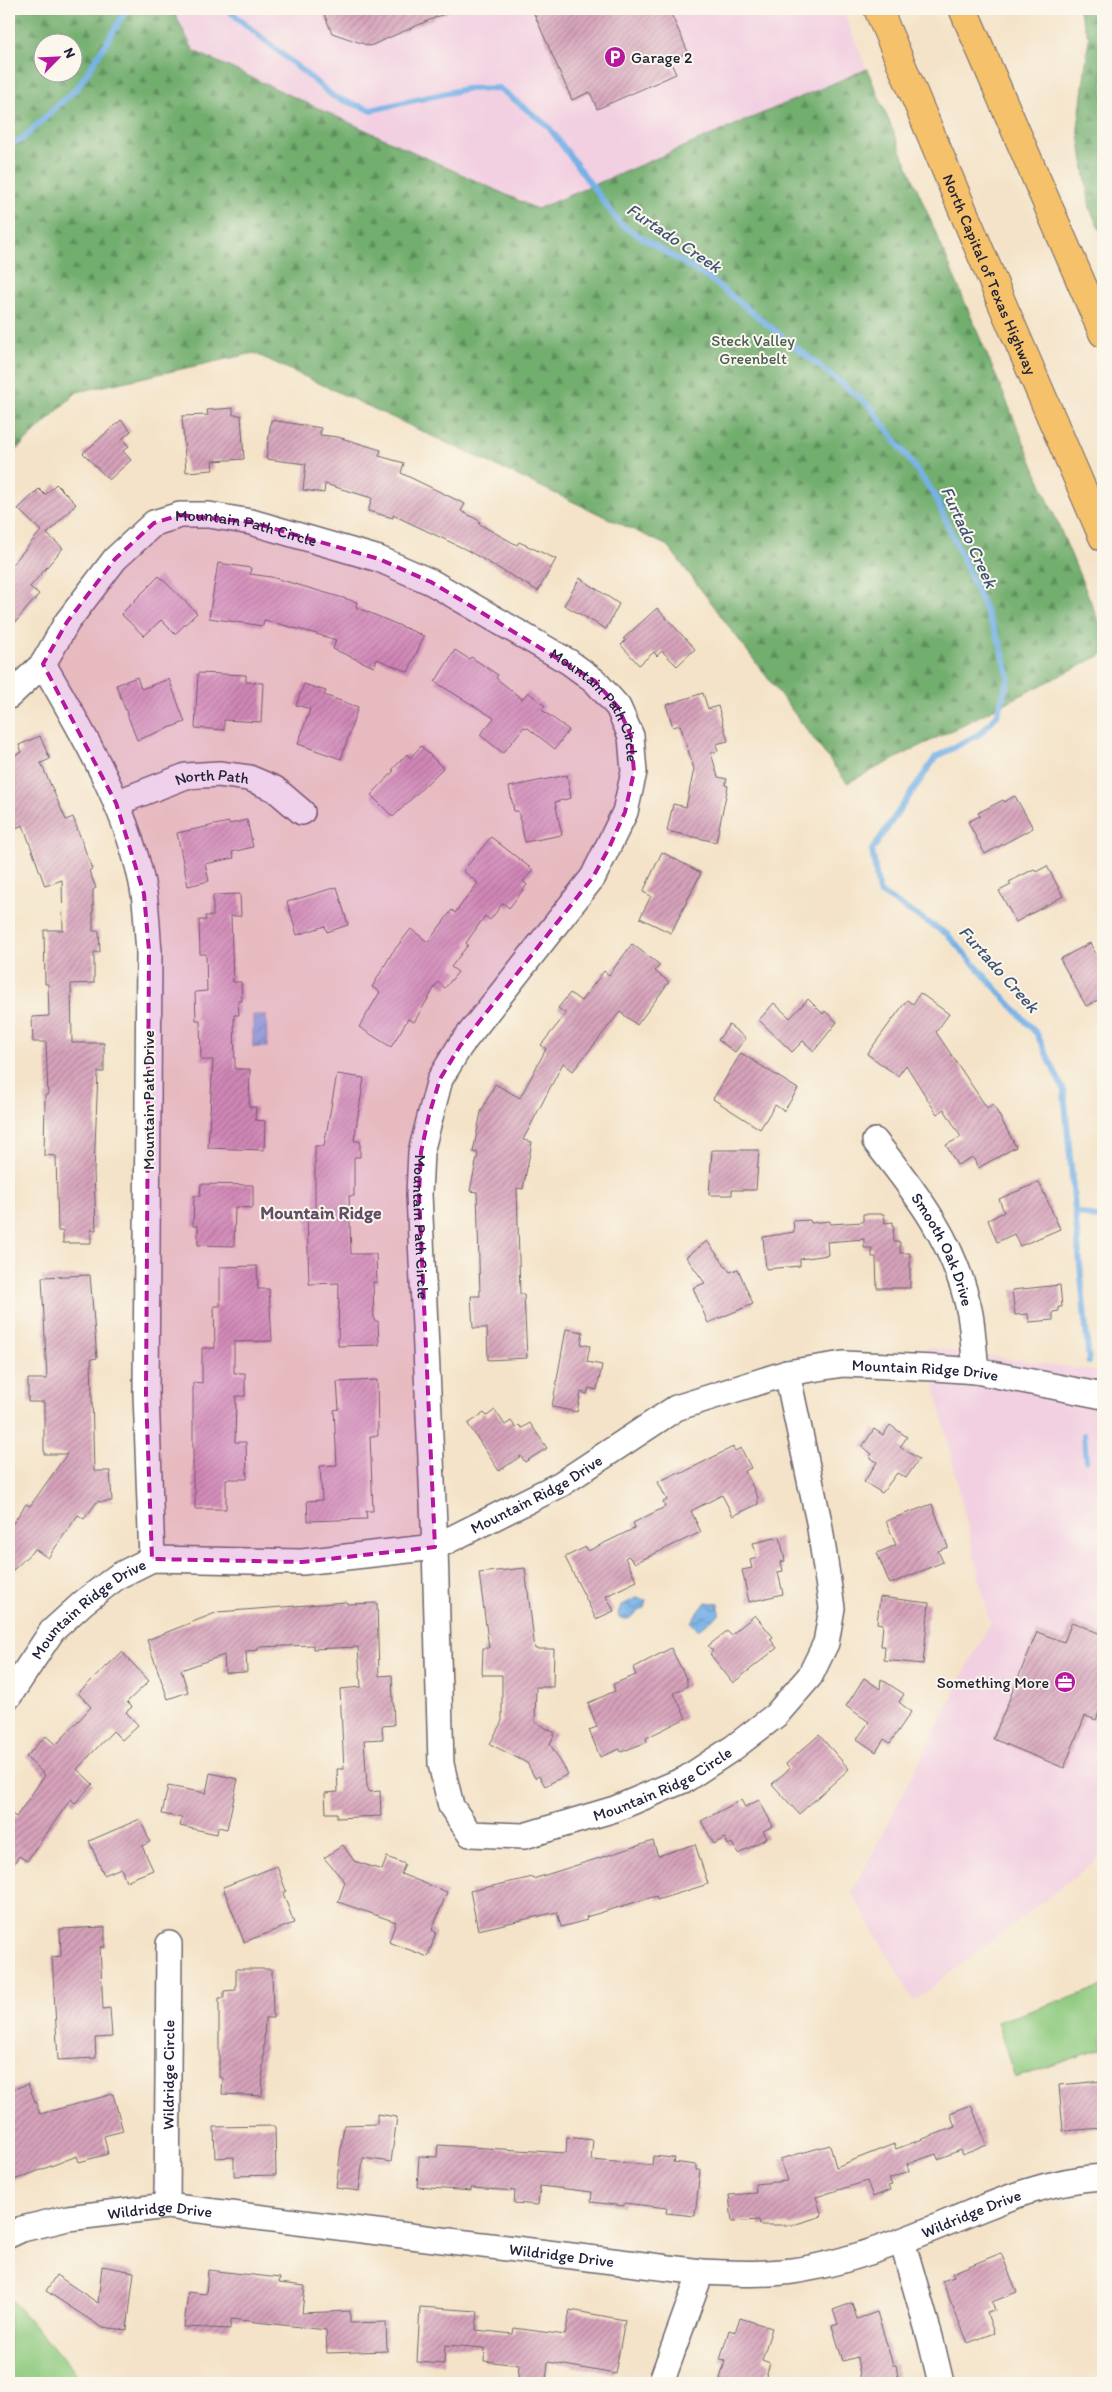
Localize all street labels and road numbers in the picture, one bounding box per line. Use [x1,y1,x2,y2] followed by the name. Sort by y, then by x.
[939,171,1041,378] street label: North Capital of Texas Highway
[175,505,319,550] street label: Mountain Path Circle
[547,644,643,763] street label: Mountain Path Circle
[172,764,250,789] street label: North Path
[139,1030,158,1170] street label: Mountain Path Drive
[409,1154,433,1300] street label: Mountain Path Circle
[908,1189,977,1308] street label: Smooth Oak Drive
[851,1355,1000,1385] street label: Mountain Ridge Drive
[467,1450,605,1537] street label: Mountain Ridge Drive
[27,1554,149,1663] street label: Mountain Ridge Drive
[591,1742,735,1825] street label: Mountain Ridge Circle
[158,2020,178,2130] street label: Wildridge Circle
[918,2185,1023,2242] street label: Wildridge Drive
[106,2196,213,2223] street label: Wildridge Drive
[508,2239,615,2271] street label: Wildridge Drive

